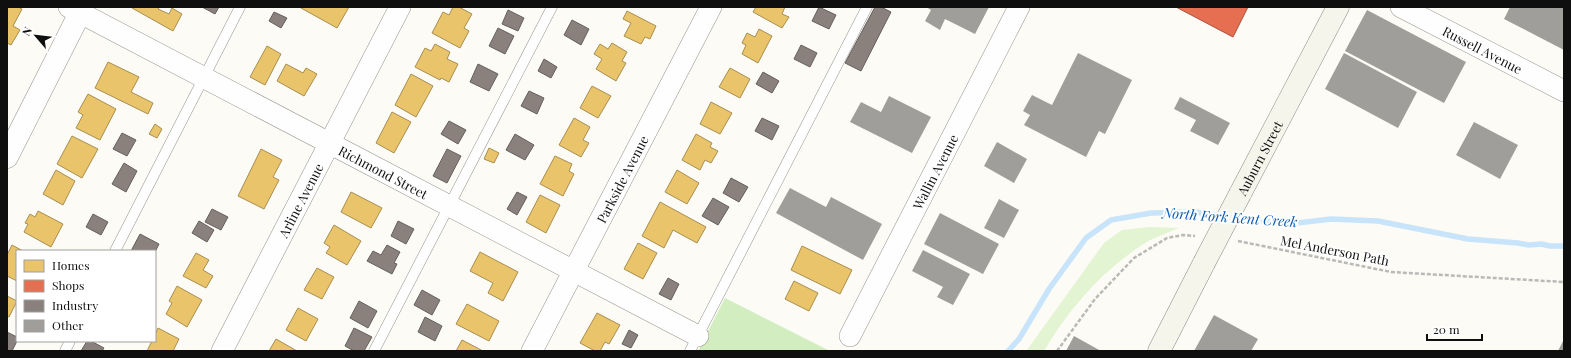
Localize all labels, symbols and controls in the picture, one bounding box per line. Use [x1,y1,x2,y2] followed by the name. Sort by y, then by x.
[16,16,56,56] north arrow
[1440,22,1526,77] street label: Russell Avenue
[18,24,35,38] text: N
[1232,117,1286,199] street label: Auburn Street
[908,131,961,213] street label: Wallin Avenue
[592,132,651,225] street label: Parkside Avenue
[336,141,431,202] street label: Richmond Street
[273,160,327,241] street label: Arline Avenue
[1160,203,1298,231] water label: North Fork Kent Creek
[1279,231,1391,269] street label: Mel Anderson Path
[16,250,156,342] legend
[52,257,90,273] text: Homes
[52,277,84,293] text: Shops
[52,297,98,313] text: Industry
[1427,316,1482,342] scale bar
[52,317,84,333] text: Other
[1433,321,1460,337] text: 20 m

